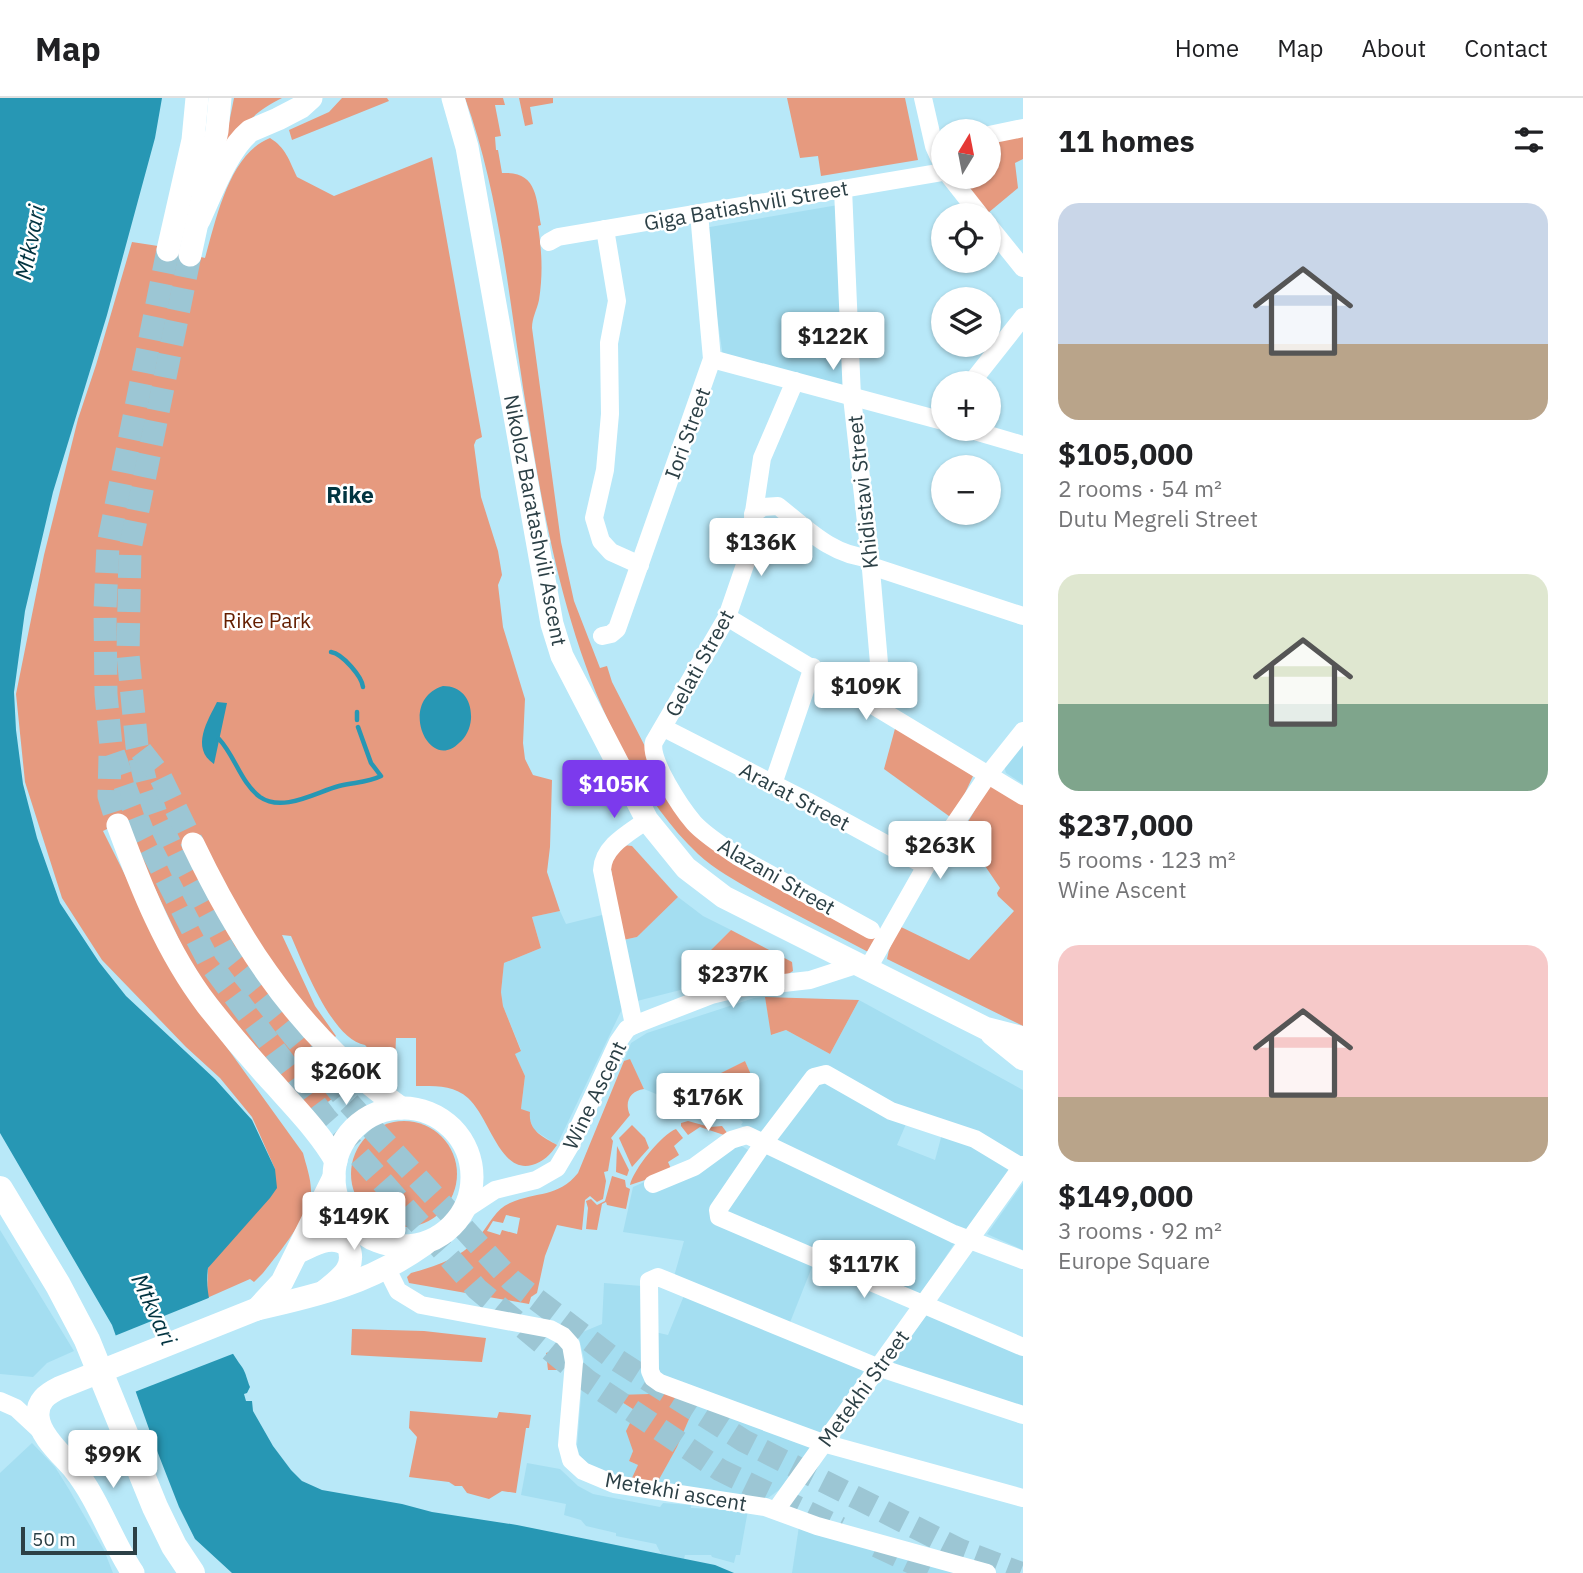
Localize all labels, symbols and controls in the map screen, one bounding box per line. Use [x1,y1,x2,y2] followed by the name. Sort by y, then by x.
[35,27,101,70] text: Map
[1175,32,1239,64] text: Home
[1277,32,1323,64] text: Map
[1361,32,1426,64] text: About
[1464,32,1548,64] text: Contact
[931,119,1001,189] north arrow
[931,119,1001,525] map controls
[1058,121,1195,160] text: 11 homes
[1510,121,1548,159] icon: filters
[642,173,850,237] street label: Giga Batiashvili Street
[7,201,51,282] water label: Mtkvari
[931,203,1001,273] button: locate
[1240,248,1366,374] icon: home
[931,287,1001,357] button: layers
[784,313,882,372] pin: $122K
[797,320,869,350] text: $122K
[931,371,1001,441] button: +
[657,383,717,483] street label: Iori Street
[498,392,574,648] street label: Nikoloz Baratashvili Ascent
[840,414,884,570] street label: Khidistavi Street
[1058,434,1193,473] text: $105,000
[931,455,1001,525] button: −
[1058,473,1222,503] text: 2 rooms · 54 m²
[326,479,374,509] district label: Rike
[1058,503,1258,533] text: Dutu Megreli Street
[712,518,810,578] pin: $136K
[725,526,797,556] text: $136K
[658,605,740,721] street label: Gelati Street
[223,606,311,634] park label: Rike Park
[1240,619,1366,745] icon: home
[817,662,915,722] pin: $109K
[830,670,902,700] text: $109K
[735,755,855,837] street label: Ararat Street
[565,760,663,820] pin: $105K
[578,768,650,798] text: $105K
[1058,805,1193,844] text: $237,000
[891,822,989,881] pin: $263K
[904,829,976,859] text: $263K
[713,831,841,921] street label: Alazani Street
[1058,844,1236,874] text: 5 rooms · 123 m²
[1058,874,1187,904] text: Wine Ascent
[684,950,782,1010] pin: $237K
[697,958,769,988] text: $237K
[1240,990,1366,1116] icon: home
[556,1036,632,1154] street label: Wine Ascent
[297,1048,395,1107] pin: $260K
[310,1055,382,1085] text: $260K
[659,1074,757,1133] pin: $176K
[672,1081,744,1111] text: $176K
[1058,1176,1193,1215] text: $149,000
[305,1192,403,1252] pin: $149K
[318,1200,390,1230] text: $149K
[1058,1215,1222,1245] text: 3 rooms · 92 m²
[815,1240,913,1300] pin: $117K
[1058,1245,1210,1275] text: Europe Square
[828,1248,900,1278] text: $117K
[125,1268,185,1351] water label: Mtkvari
[811,1324,915,1452] street label: Metekhi Street
[72,1430,154,1490] pin: $99K
[84,1438,142,1468] text: $99K
[603,1465,749,1517] street label: Metekhi ascent
[21,1524,136,1556] scale bar
[32,1527,76,1551] text: 50 m

